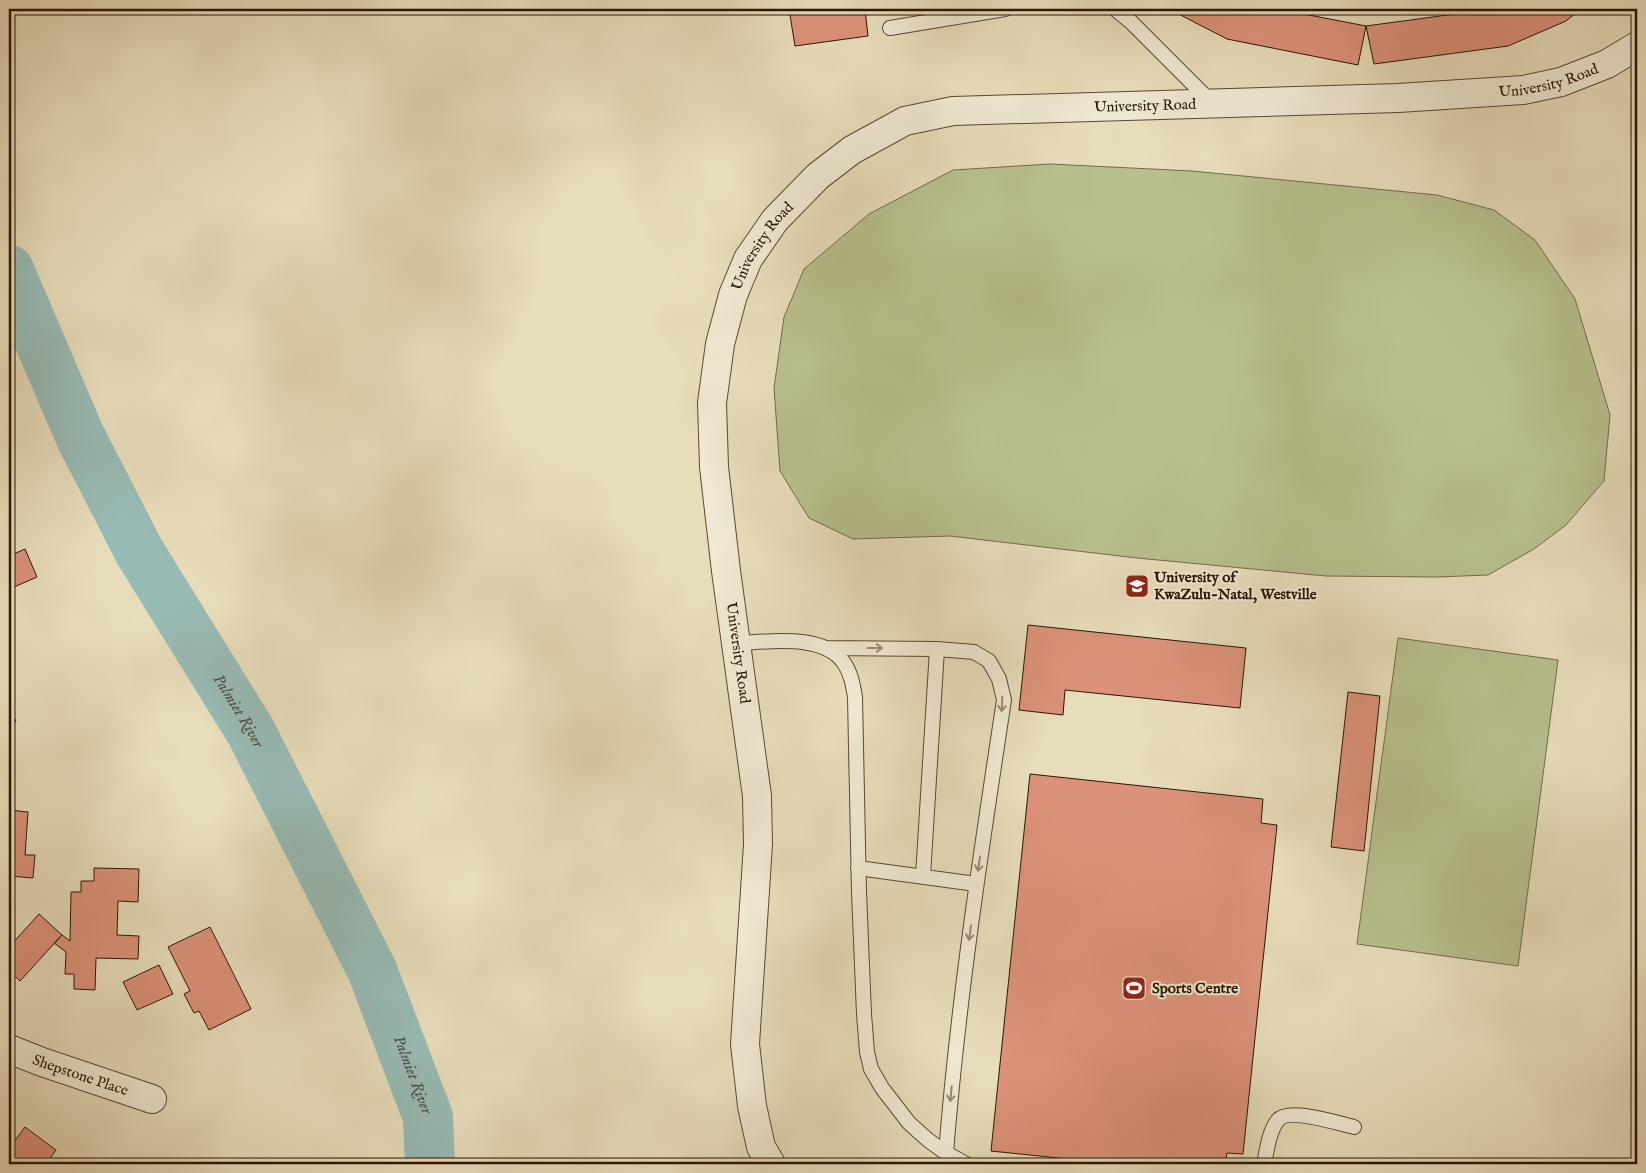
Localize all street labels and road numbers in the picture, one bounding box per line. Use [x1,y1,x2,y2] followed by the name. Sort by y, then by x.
[1498,59,1602,101] street label: University Road
[1094,94,1197,116] street label: University Road
[727,197,798,293] street label: University Road
[721,601,755,706] street label: University Road
[30,1050,131,1100] street label: Shepstone Place

